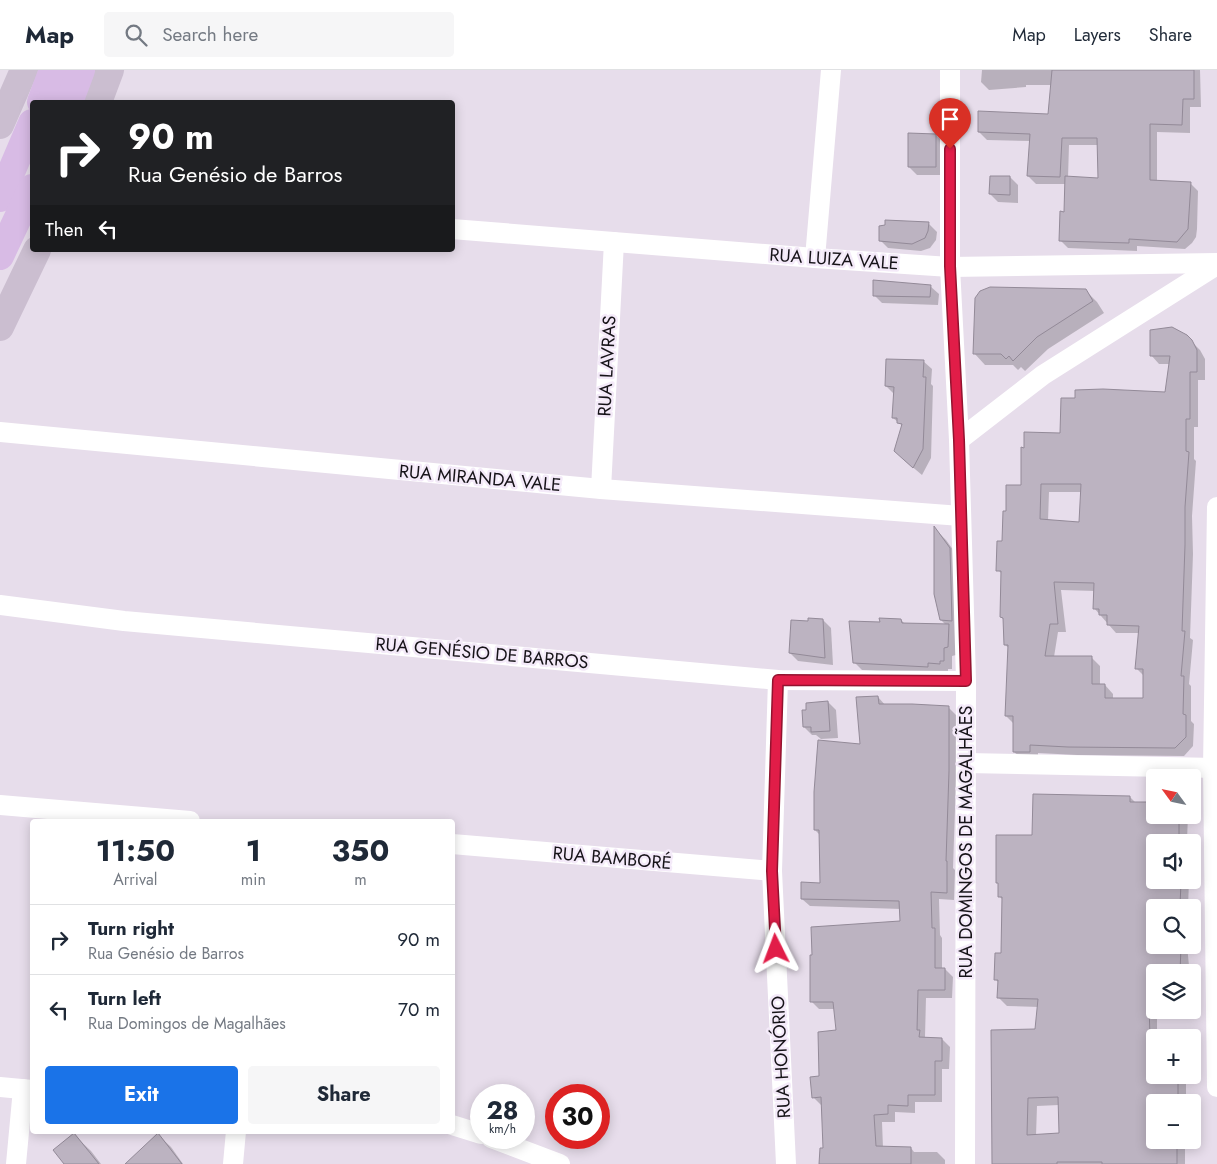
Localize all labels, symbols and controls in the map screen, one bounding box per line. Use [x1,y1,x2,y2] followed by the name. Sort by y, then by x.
[104,12,454,57] search box
[25,17,74,52] text: Map
[122,21,150,49] icon: search
[162,21,258,48] text: Search here
[1012,22,1046,48] text: Map
[1074,22,1121,48] text: Layers
[1149,22,1192,48] text: Share
[929,98,971,149] pin
[936,105,964,133] icon: arrive
[128,112,214,162] text: 90 m
[45,120,110,185] icon: right
[128,158,342,190] text: Rua Genésio de Barros
[94,215,122,243] icon: left
[45,216,84,243] text: Then
[769,242,899,276] street label: RUA LUIZA VALE
[591,315,623,417] street label: RUA LAVRAS
[398,458,562,498] street label: RUA MIRANDA VALE
[374,631,590,675] street label: RUA GENÉSIO DE BARROS
[953,705,979,978] street label: RUA DOMINGOS DE MAGALHÃES
[1146,769,1201,824] north arrow
[1146,769,1201,1149] map controls
[96,829,175,872] text: 11:50
[246,829,261,872] text: 1
[331,829,389,872] text: 350
[1146,834,1201,889] button: sound
[552,840,672,876] street label: RUA BAMBORÉ
[113,868,157,891] text: Arrival
[241,868,266,891] text: min
[354,868,367,891] text: m
[1146,899,1201,954] button: search
[88,915,174,942] text: Turn right
[749,922,801,974] position arrow
[45,926,73,954] icon: right
[397,926,440,953] text: 90 m
[88,942,244,965] text: Rua Genésio de Barros
[1146,964,1201,1019] button: layers
[88,985,161,1012] text: Turn left
[765,995,797,1119] street label: RUA HONÓRIO
[45,996,73,1024] icon: left
[398,996,440,1023] text: 70 m
[88,1012,286,1035] text: Rua Domingos de Magalhães
[1146,1029,1201,1084] button: +
[45,1066,238,1124] button: Exit
[248,1066,440,1124] button: Share
[545,1084,610,1149] speed limit sign: 30
[486,1092,519,1128] text: 28
[1146,1094,1201,1149] button: −
[489,1120,516,1138] text: km/h

